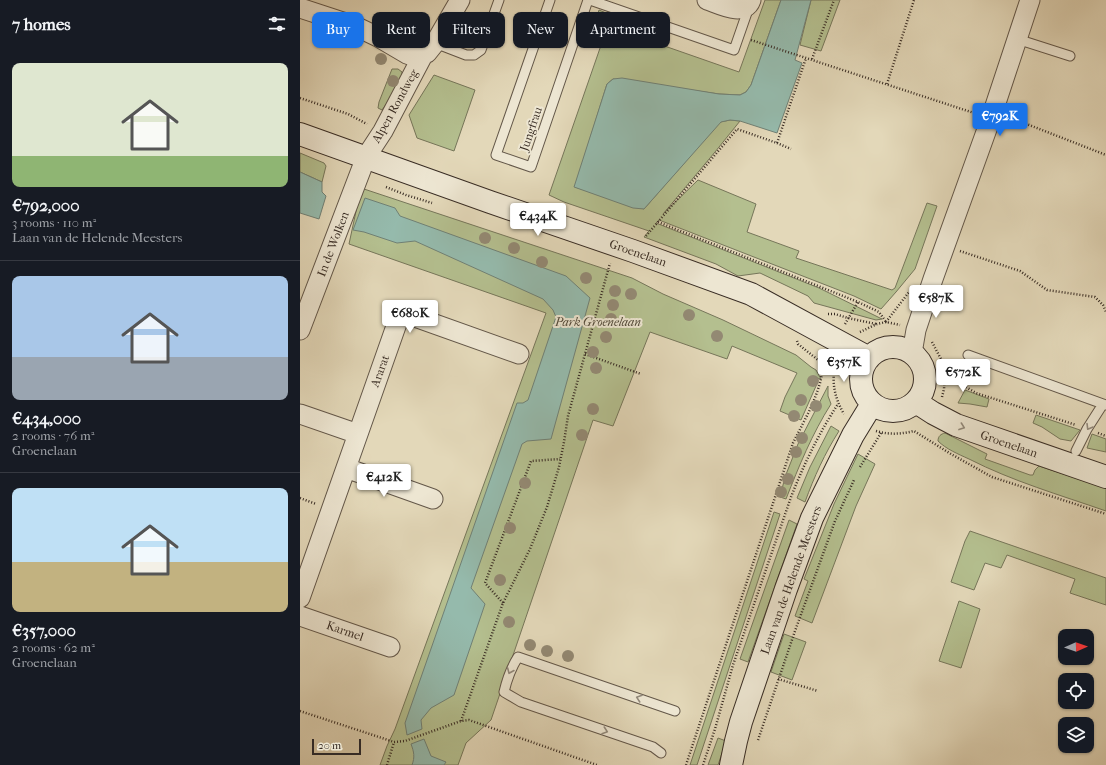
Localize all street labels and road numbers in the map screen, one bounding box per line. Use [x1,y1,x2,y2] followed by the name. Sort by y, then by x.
[369,66,421,146] street label: Alpen Rondweg
[517,105,545,154] street label: Jungfrau
[314,210,352,278] street label: In de Wolken
[607,237,669,269] street label: Groenelaan
[367,352,393,390] street label: Ararat
[978,428,1040,460] street label: Groenelaan
[758,503,825,656] street label: Laan van de Helende Meesters
[324,618,366,644] street label: Karmel

